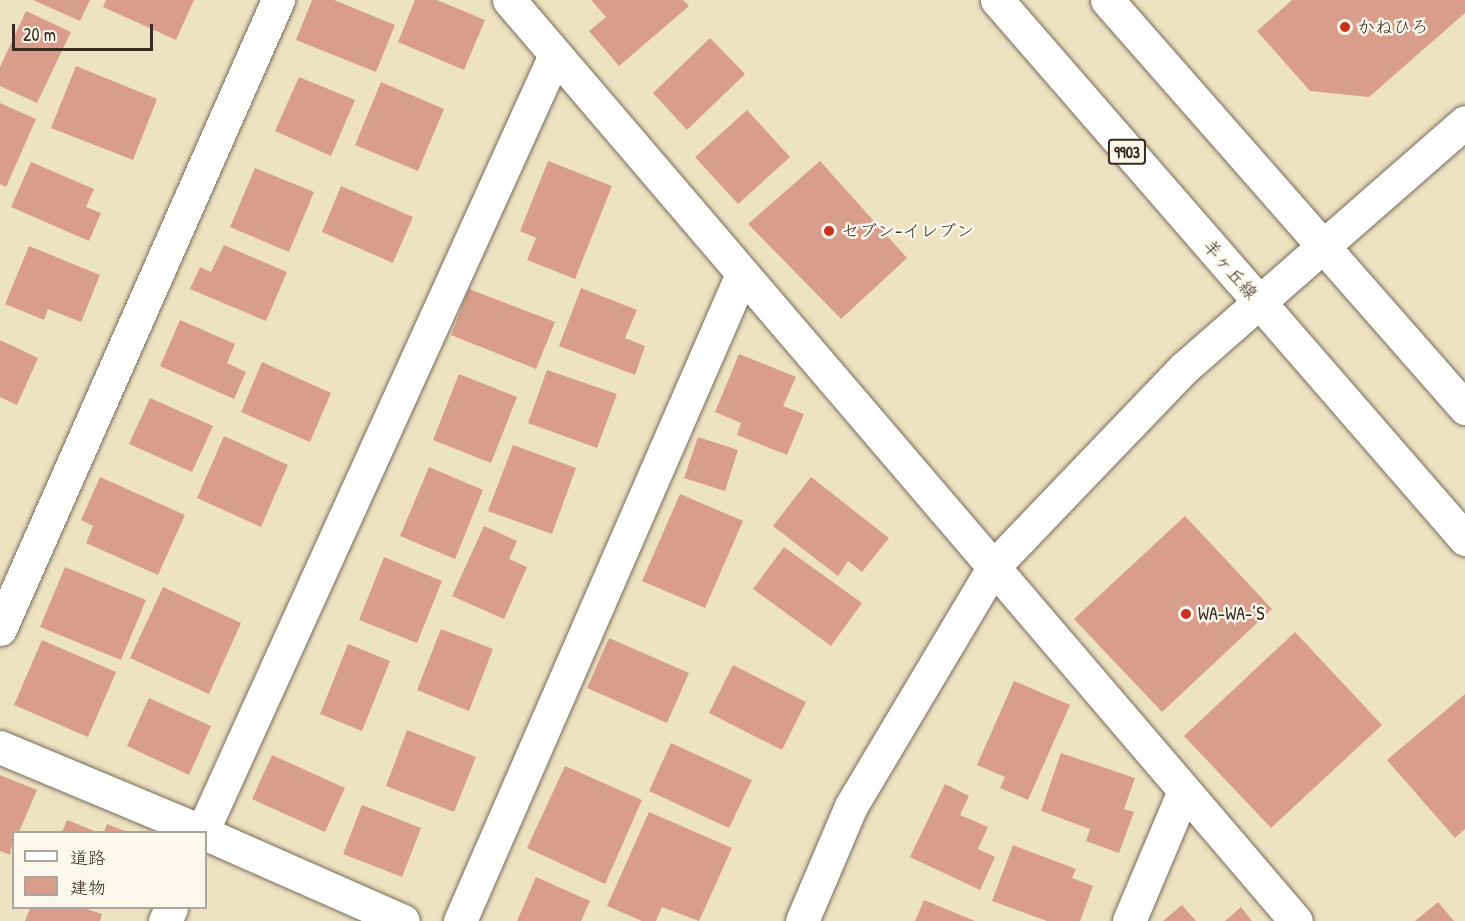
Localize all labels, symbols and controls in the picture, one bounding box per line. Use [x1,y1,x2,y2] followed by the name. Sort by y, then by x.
[15,12,156,50] scale bar
[1357,16,1429,38] place label: かねひろ
[1338,20,1352,34] marker: かねひろ
[23,22,56,47] text: 20 m
[1108,139,1146,165] road number: 9903
[841,220,974,242] place label: セブン-イレブン
[822,224,836,238] marker: セブン-イレブン
[1198,236,1262,304] street label: 羊ヶ丘線
[1198,603,1265,625] place label: WA-WA-’S
[1179,607,1193,621] marker: WA-WA-’S
[12,831,207,909] legend
[70,845,106,870] text: 道路
[70,875,106,900] text: 建物

